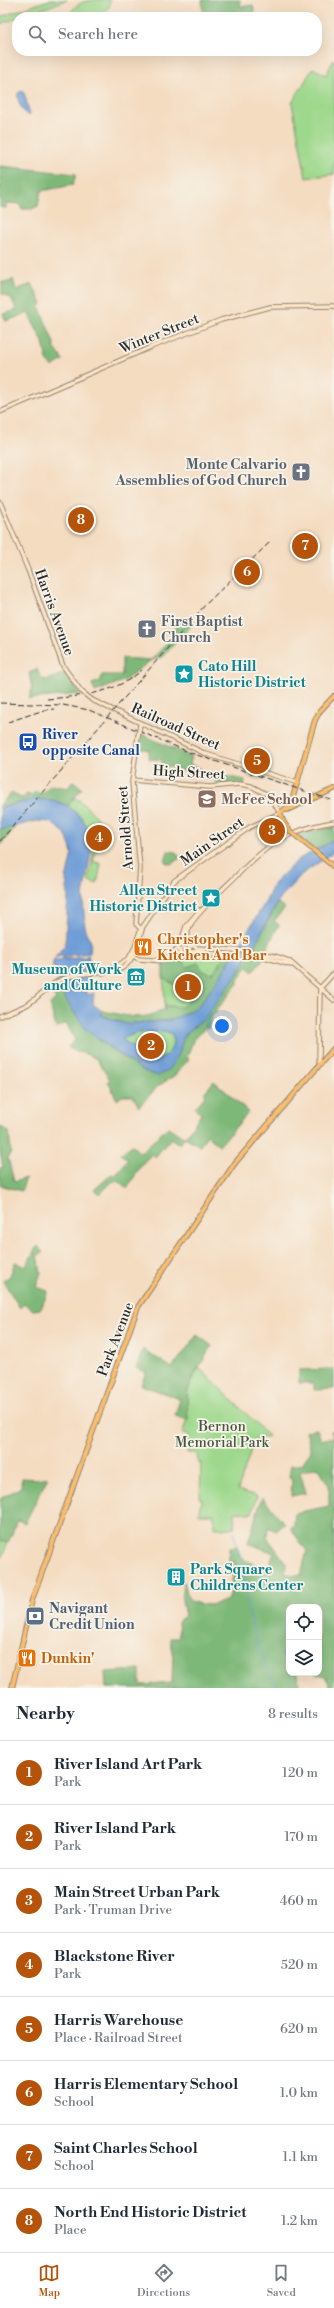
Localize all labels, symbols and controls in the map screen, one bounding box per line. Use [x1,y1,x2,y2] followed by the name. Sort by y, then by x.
[12,12,322,56] search box
[26,23,48,45] icon: search
[58,25,138,44] text: Search here
[116,310,202,358] street label: Winter Street
[115,456,287,490] place label: Monte Calvario Assemblies of God Church
[290,461,312,483] church icon: Monte Calvario Assemblies of God Church
[68,505,94,535] pin: 8
[292,531,318,561] pin: 7
[234,557,260,587] pin: 6
[30,567,78,658] street label: Harris Avenue
[161,613,244,647] place label: First Baptist Church
[136,618,158,640] church icon: First Baptist Church
[198,658,307,692] place label: Cato Hill Historic District
[173,663,195,685] place icon: Cato Hill Historic District
[128,699,223,755] street label: Railroad Street
[42,726,140,760] place label: River opposite Canal
[17,731,39,753] bus stop icon: River opposite Canal
[244,746,270,776] pin: 5
[152,762,226,784] street label: High Street
[114,785,138,872] street label: Arnold Street
[196,788,218,810] school or university icon: McFee School
[221,791,312,809] place label: McFee School
[177,813,248,870] street label: Main Street
[259,816,285,846] pin: 3
[86,823,112,853] pin: 4
[89,882,198,916] place label: Allen Street Historic District
[200,887,222,909] place icon: Allen Street Historic District
[157,931,267,965] place label: Christopher's Kitchen And Bar
[132,936,154,958] restaurant icon: Christopher's Kitchen And Bar
[11,961,122,995] place label: Museum of Work and Culture
[125,966,147,988] museum icon: Museum of Work and Culture
[175,972,201,1002] pin: 1
[212,1016,232,1036] your location
[138,1031,164,1061] pin: 2
[94,1300,138,1379] street label: Park Avenue
[175,1418,270,1452] park label: Bernon Memorial Park
[190,1561,303,1595] place label: Park Square Childrens Center
[165,1566,187,1588] building icon: Park Square Childrens Center
[49,1600,135,1634] place label: Navigant Credit Union
[286,1604,322,1676] map controls
[286,1604,322,1640] button: locate
[24,1605,46,1627] bank icon: Navigant Credit Union
[286,1640,322,1676] button: layers
[16,1647,38,1669] restaurant icon: Dunkin'
[41,1650,94,1668] place label: Dunkin'
[16,1703,75,1725] text: Nearby
[268,1706,318,1722] text: 8 results
[54,1755,202,1774] text: River Island Art Park
[26,1765,32,1781] text: 1
[282,1765,318,1781] text: 120 m
[54,1774,81,1790] text: Park
[54,1819,176,1838] text: River Island Park
[25,1829,33,1845] text: 2
[284,1829,318,1845] text: 170 m
[54,1838,81,1854] text: Park
[54,1883,220,1902] text: Main Street Urban Park
[25,1893,33,1909] text: 3
[280,1893,318,1909] text: 460 m
[54,1902,172,1918] text: Park · Truman Drive
[54,1947,175,1966] text: Blackstone River
[25,1957,33,1973] text: 4
[281,1957,318,1973] text: 520 m
[54,1966,81,1982] text: Park
[54,2011,183,2030] text: Harris Warehouse
[25,2021,33,2037] text: 5
[280,2021,318,2037] text: 620 m
[54,2030,183,2046] text: Place · Railroad Street
[54,2075,238,2094] text: Harris Elementary School
[25,2085,33,2101] text: 6
[280,2085,318,2101] text: 1.0 km
[54,2094,94,2110] text: School
[54,2139,198,2158] text: Saint Charles School
[25,2149,33,2165] text: 7
[283,2149,318,2165] text: 1.1 km
[54,2158,94,2174] text: School
[54,2203,247,2222] text: North End Historic District
[25,2213,33,2229] text: 8
[281,2213,318,2229] text: 1.2 km
[54,2222,86,2238] text: Place
[38,2262,60,2300] tab: Map
[137,2262,190,2300] tab: Directions
[267,2262,296,2300] tab: Saved

